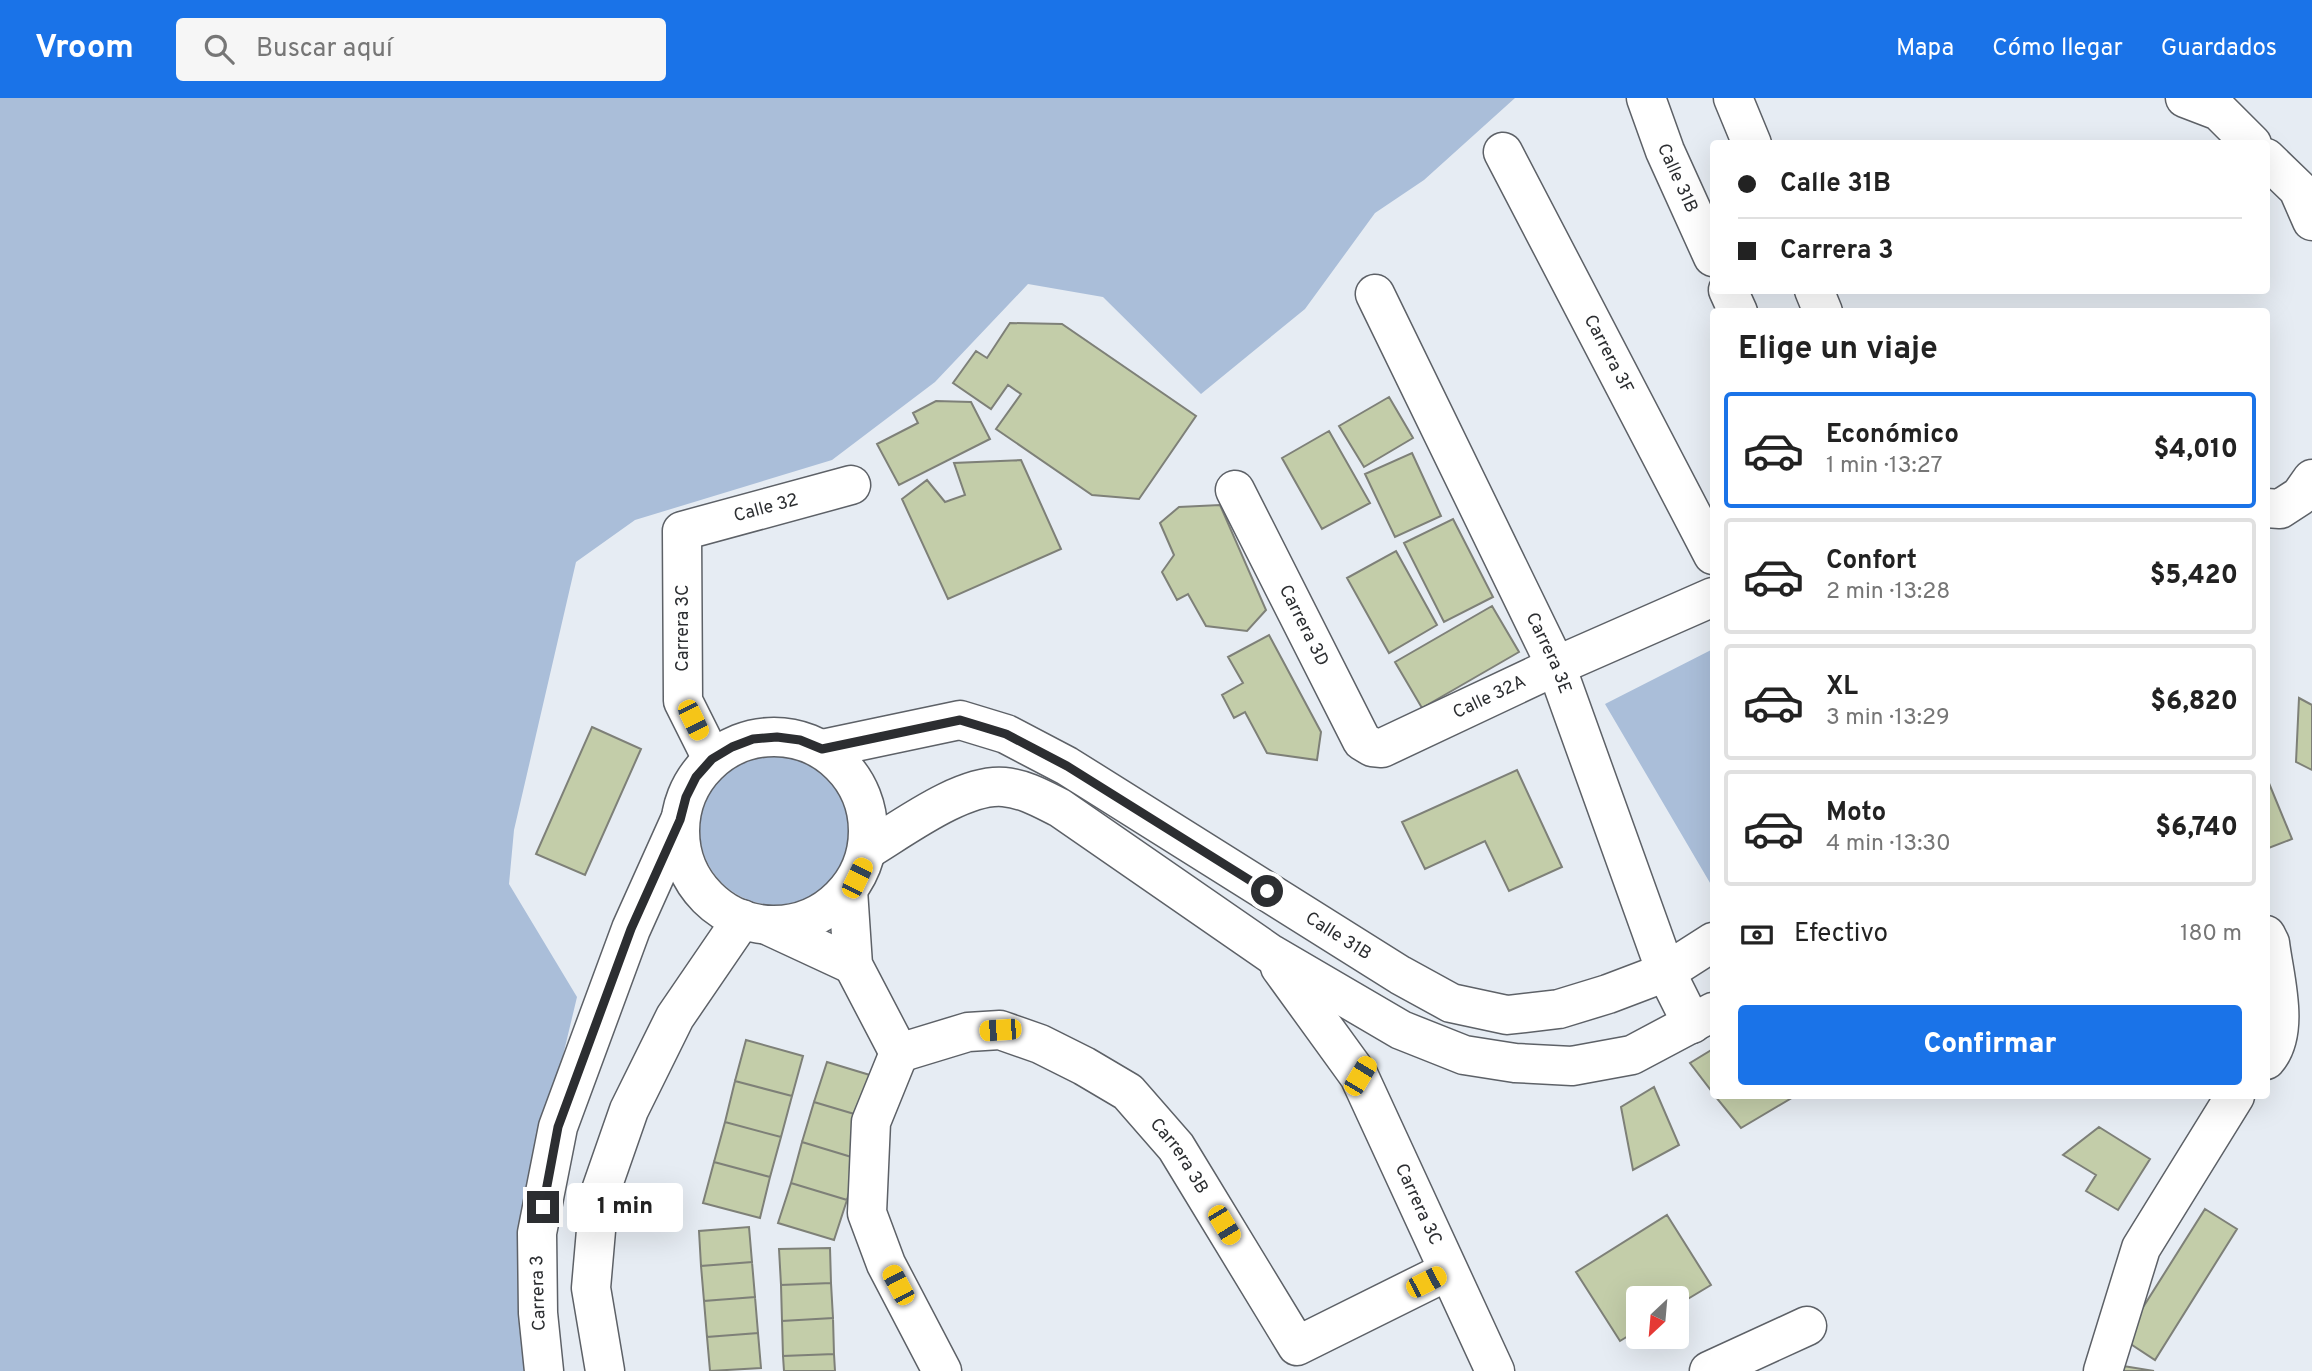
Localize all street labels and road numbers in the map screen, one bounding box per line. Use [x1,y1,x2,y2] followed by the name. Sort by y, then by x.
[1652,140,1703,216] street label: Calle 31B
[1578,311,1638,398] street label: Carrera 3F
[731,488,801,528] street label: Calle 32
[1273,581,1334,670] street label: Carrera 3D
[672,584,695,672] street label: Carrera 3C
[1520,609,1577,697] street label: Carrera 3E
[1449,670,1530,724] street label: Calle 32A
[1301,907,1375,965] street label: Calle 31B
[1145,1113,1213,1198] street label: Carrera 3B
[1389,1160,1447,1249] street label: Carrera 3C
[526,1255,552,1331] street label: Carrera 3

